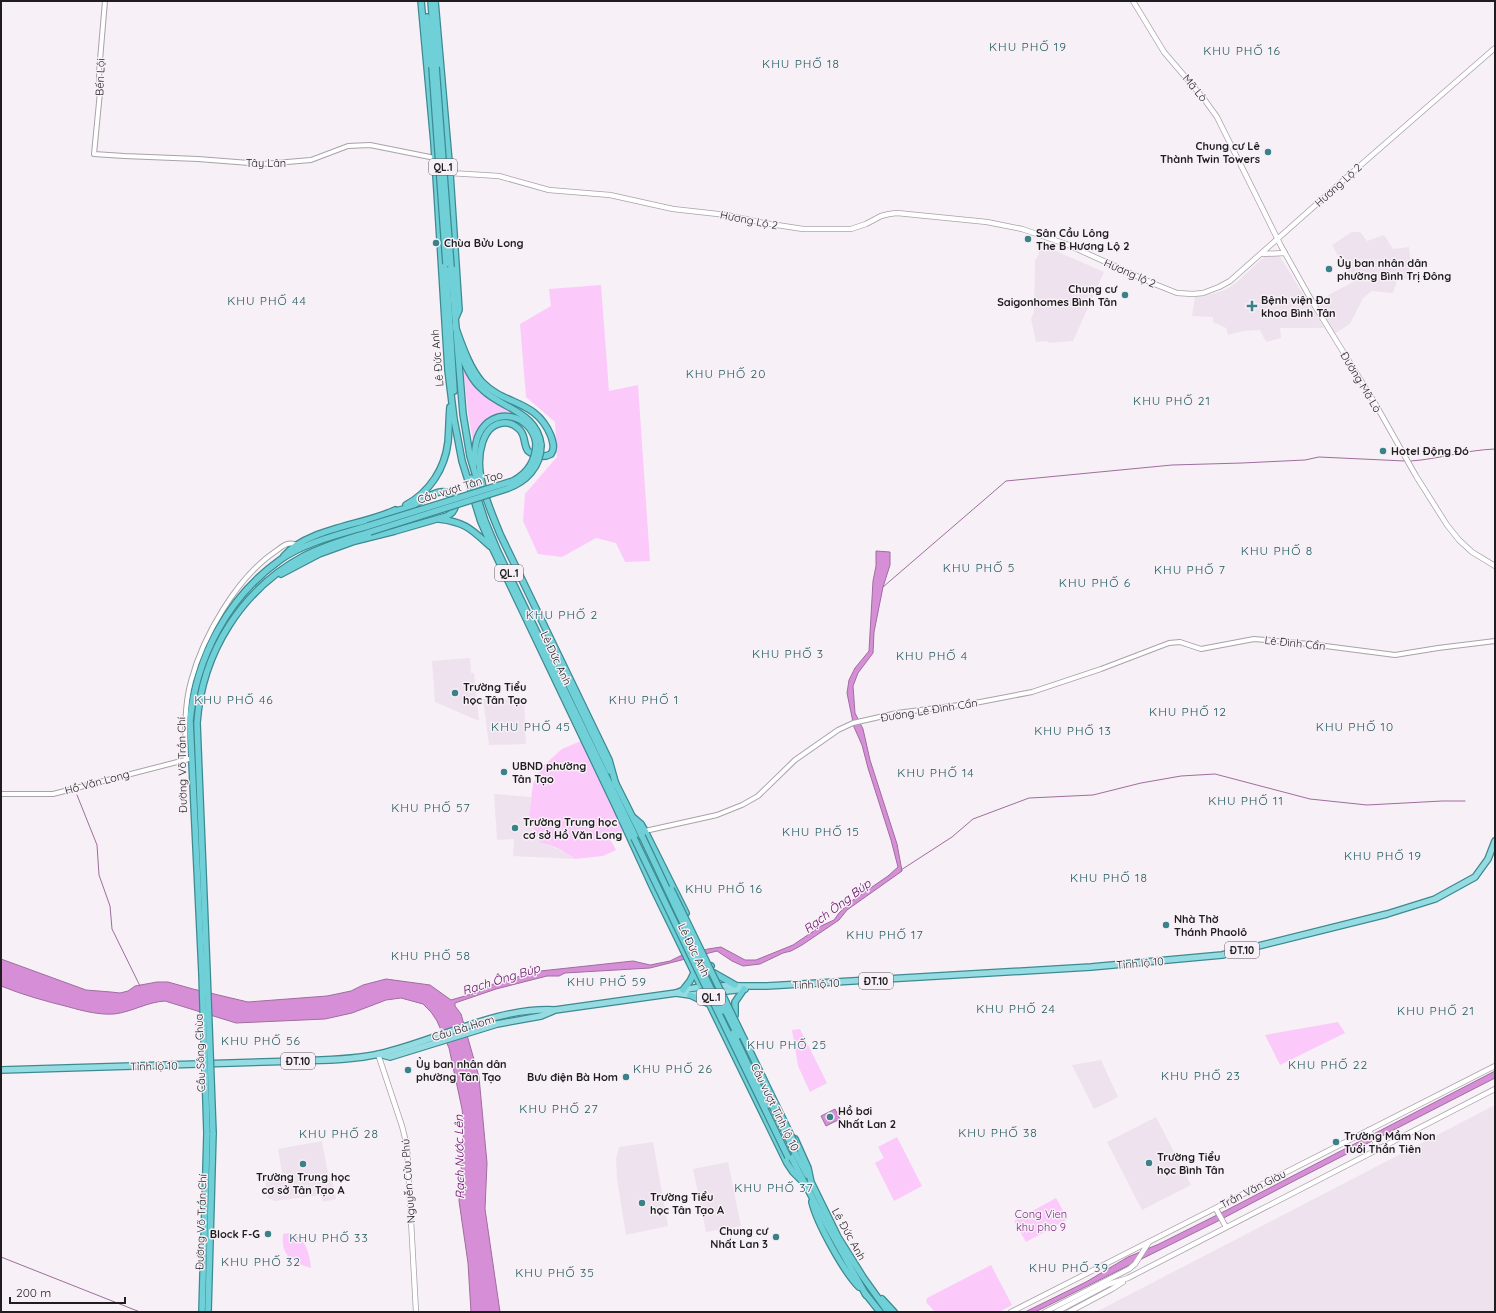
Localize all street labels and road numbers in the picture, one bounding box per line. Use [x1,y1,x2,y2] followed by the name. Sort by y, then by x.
[92,58,108,96] street label: Bến Lội
[1180,72,1211,105] street label: Mã Lò
[246,156,286,170] street label: Tây Lân
[429,159,457,175] road number: QL.1
[1312,160,1364,210] street label: Hương Lộ 2
[719,208,779,232] street label: Hương Lộ 2
[1102,255,1158,291] street label: Hương lộ 2
[428,329,446,387] street label: Lê Đức Anh
[1337,349,1385,415] street label: Đường Mã Lò
[415,467,505,507] street label: Cầu vượt Tân Tạo
[495,565,523,581] road number: QL.1
[537,629,575,687] street label: Lê Đức Anh
[1264,633,1326,653] street label: Lê Đình Cẩn
[879,695,979,725] street label: Đường Lê Đình Cẩn
[174,716,190,813] street label: Đường Võ Trần Chí
[63,767,131,797] street label: Hồ Văn Long
[675,921,713,979] street label: Lê Đức Anh
[1225,942,1259,958] road number: ĐT.10
[1116,954,1164,972] street label: Tỉnh lộ 10
[859,973,893,989] road number: ĐT.10
[792,976,840,992] street label: Tỉnh lộ 10
[697,989,725,1005] road number: QL.1
[430,1012,496,1044] street label: Cầu Bà Hom
[192,1014,208,1092] street label: Cầu Sông Chùa
[281,1053,315,1069] road number: ĐT.10
[130,1059,178,1073] street label: Tỉnh lộ 10
[748,1061,802,1153] street label: Cầu vượt Tỉnh lộ 10
[398,1138,418,1224] street label: Nguyễn Cửu Phú
[1218,1166,1288,1212] street label: Trần Văn Giàu
[192,1173,210,1270] street label: Đường Võ Trần Chí
[829,1205,869,1263] street label: Lê Đức Anh

